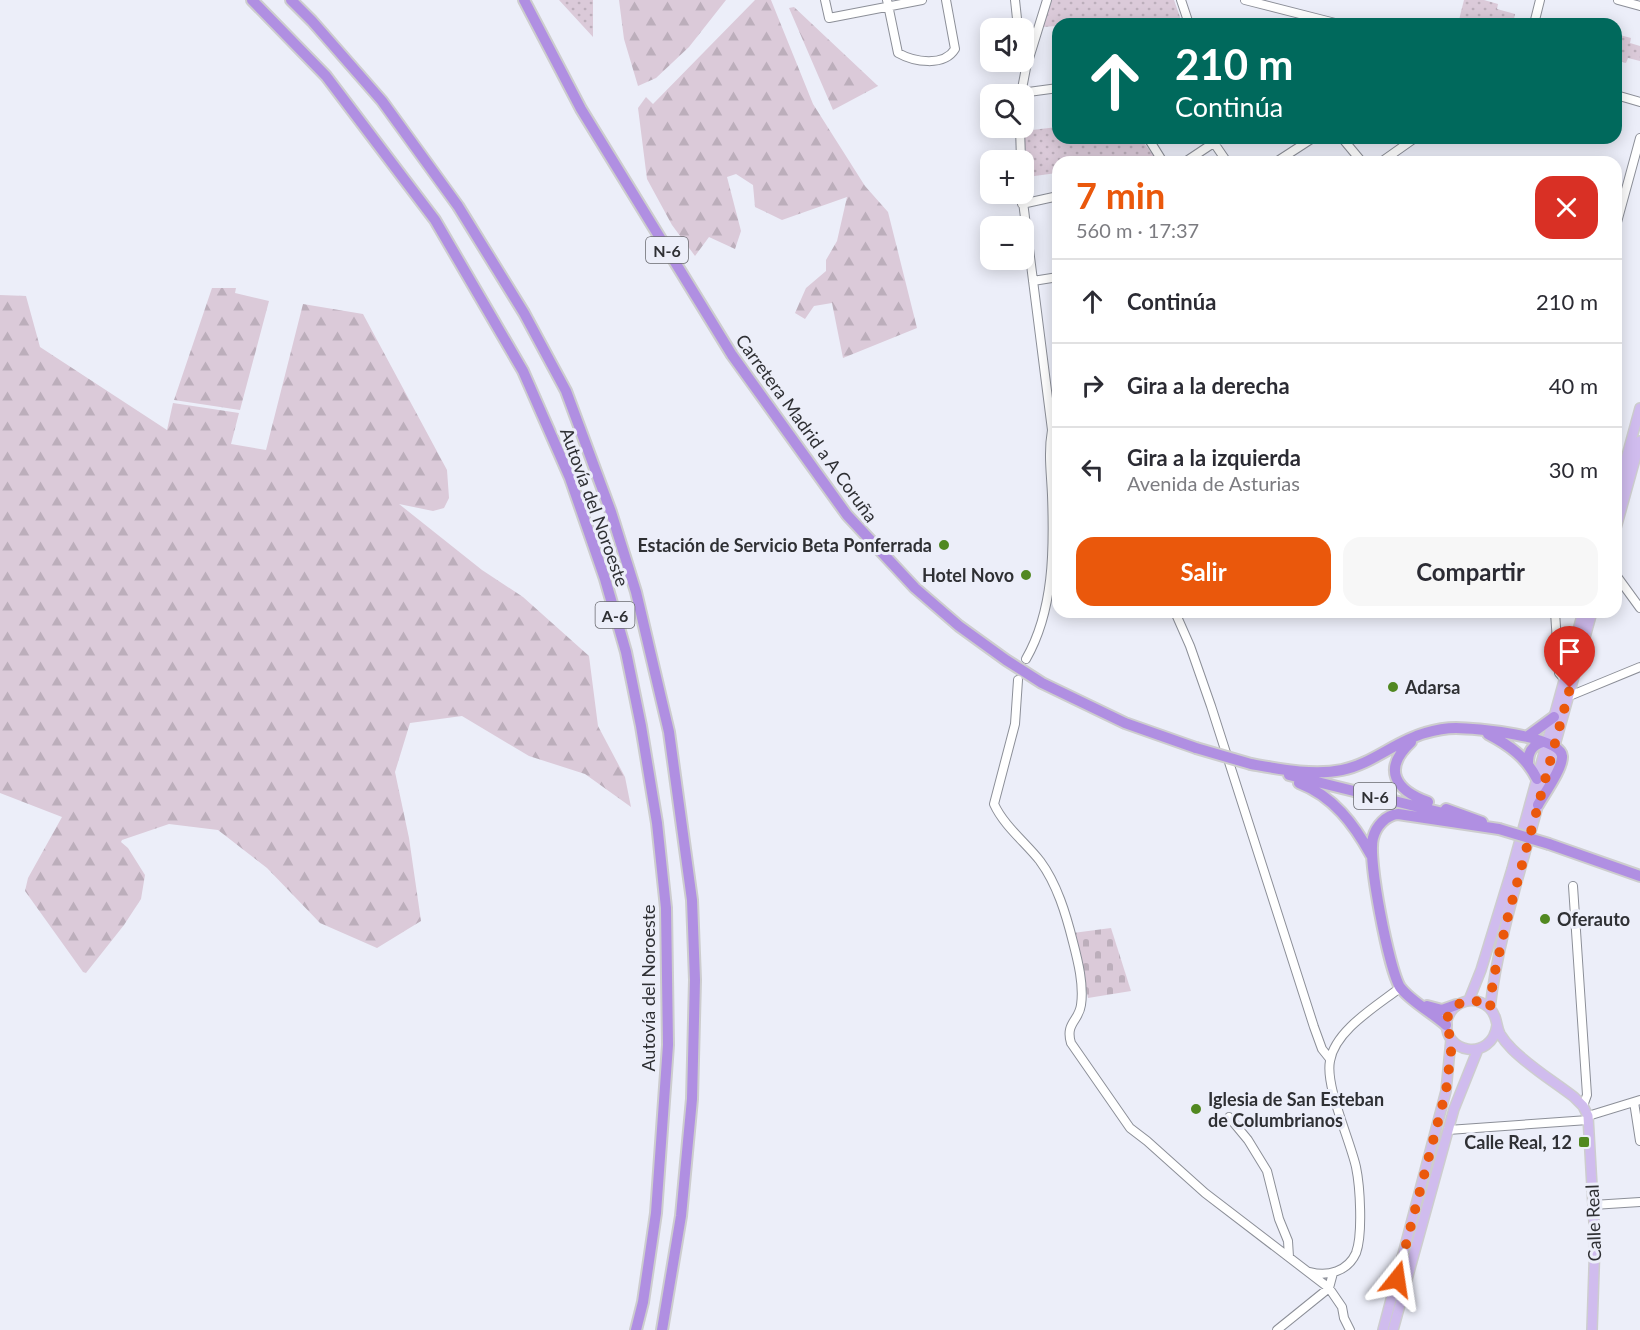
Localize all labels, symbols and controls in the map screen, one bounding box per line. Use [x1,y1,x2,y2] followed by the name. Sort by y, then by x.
[980,18,1034,270] map controls
[980,18,1034,72] button: sound
[1175,39,1293,89] text: 210 m
[1076,42,1154,120] icon: ahead
[980,84,1034,138] button: search
[1175,90,1283,123] text: Continúa
[980,150,1034,204] button: +
[1076,173,1165,217] text: 7 min
[1535,176,1598,239] button: close
[980,216,1034,270] button: −
[1076,218,1199,242] text: 560 m · 17:37
[646,237,688,263] road number: N-6
[1076,285,1109,318] icon: ahead
[1127,288,1216,315] text: Continúa
[1536,288,1598,315] text: 210 m
[731,330,883,526] street label: Carretera Madrid a A Coruña
[1076,369,1109,402] icon: right
[1127,372,1290,399] text: Gira a la derecha
[1549,372,1598,399] text: 40 m
[556,425,634,589] street label: Autovía del Noroeste
[1127,444,1301,471] text: Gira a la izquierda
[1076,453,1109,486] icon: left
[1549,456,1598,483] text: 30 m
[1127,471,1300,495] text: Avenida de Asturias
[637,534,932,556] place label: Estación de Servicio Beta Ponferrada
[1076,537,1331,606] button: Salir
[1343,537,1598,606] button: Compartir
[937,538,951,552] marker: Estación de Servicio Beta Ponferrada
[922,564,1014,586] place label: Hotel Novo
[1019,568,1033,582] marker: Hotel Novo
[596,602,634,628] road number: A-6
[1544,626,1595,688] pin
[1553,635,1586,668] icon: arrive
[1404,676,1460,698] place label: Adarsa
[1386,680,1400,694] marker: Adarsa
[1354,783,1396,809] road number: N-6
[637,904,659,1072] street label: Autovía del Noroeste
[1557,908,1630,930] place label: Oferauto
[1538,912,1552,926] marker: Oferauto
[1208,1088,1384,1131] place label: Iglesia de San Esteban de Columbrianos
[1189,1102,1203,1116] marker: Iglesia de San Esteban de Columbrianos
[1464,1131,1572,1153] place label: Calle Real, 12
[1577,1135,1591,1149] marker: Calle Real, 12
[1581,1184,1605,1262] street label: Calle Real
[1365,1247,1429,1311] position arrow

